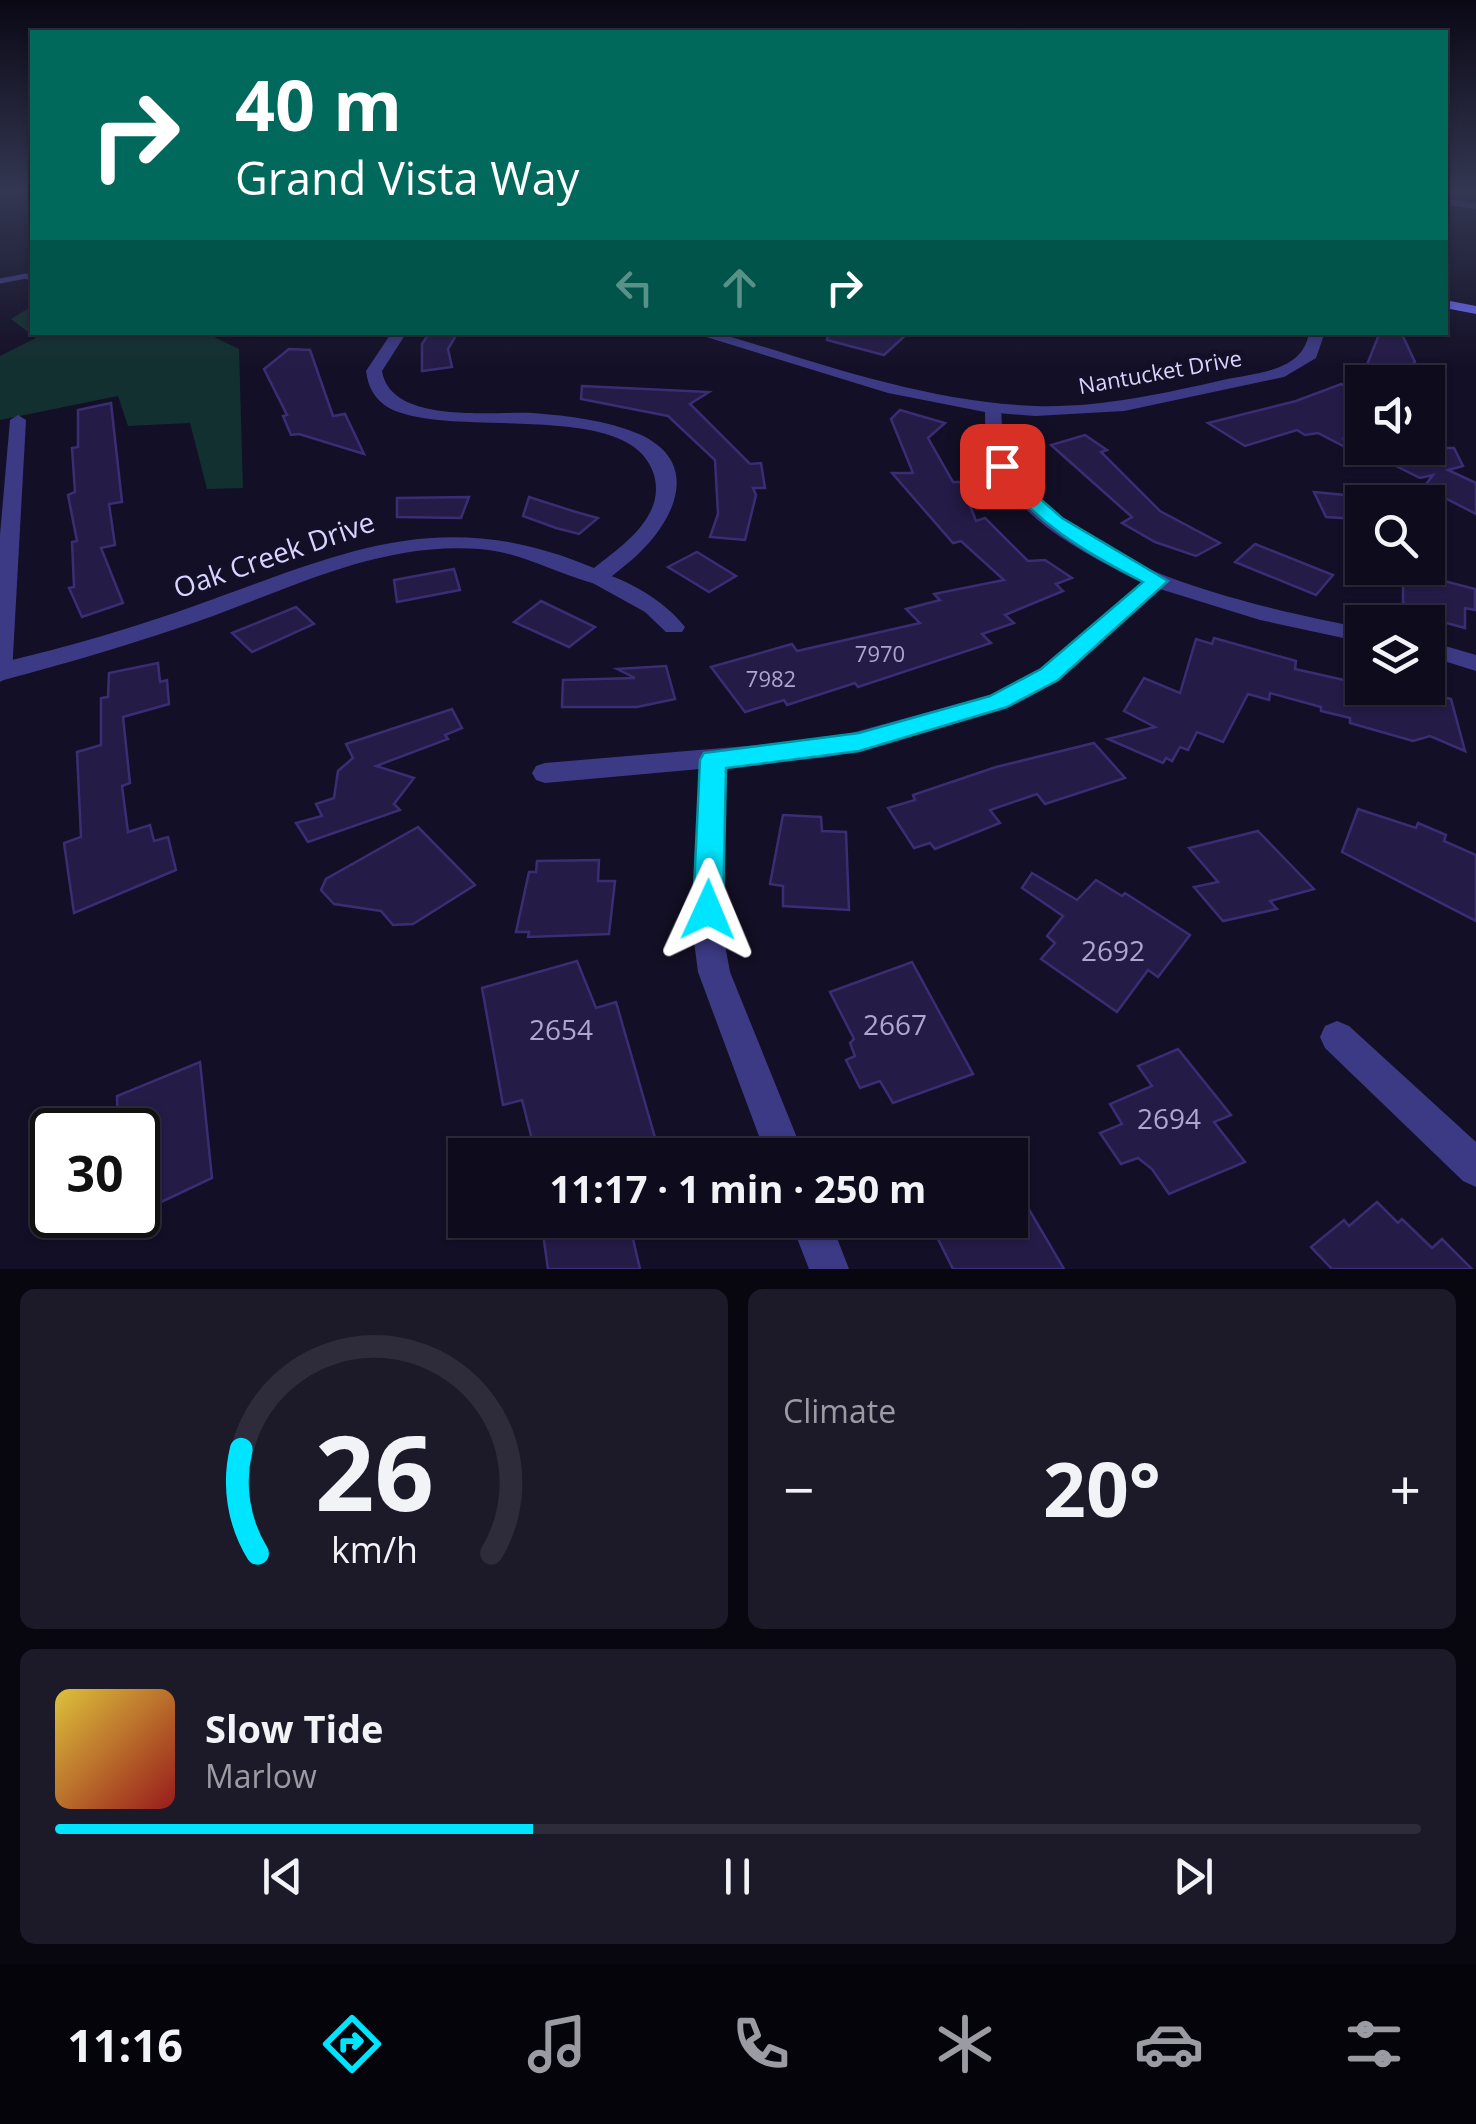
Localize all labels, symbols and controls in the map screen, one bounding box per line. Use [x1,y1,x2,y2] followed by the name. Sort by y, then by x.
[235,56,402,152] text: 40 m
[70,70,200,200] icon: right
[235,147,579,208] text: Grand Vista Way
[607,260,662,315] icon: left
[712,260,767,315] icon: ahead
[817,260,872,315] icon: right
[1076,342,1244,400] street label: Nantucket Drive
[1345,365,1445,705] map controls
[1345,365,1445,465] button: sound
[960,424,1045,509] pin
[975,439,1030,494] icon: arrive
[1345,485,1445,585] button: search
[168,502,379,606] street label: Oak Creek Drive
[1345,605,1445,705] button: layers
[855,638,905,668] house number: 7970
[746,663,796,693] house number: 7982
[656,858,760,962] position arrow
[1081,931,1145,969] house number: 2692
[863,1005,927,1043] house number: 2667
[529,1010,593,1048] house number: 2654
[1137,1099,1201,1137] house number: 2694
[30,1108,160,1238] speed limit sign: 30
[550,1162,926,1214] text: 11:17 · 1 min · 250 m
[783,1389,896,1432] text: Climate
[315,1400,433,1541] text: 26
[1043,1437,1161,1539] text: 20°
[783,1451,814,1526] text: −
[1390,1451,1421,1526] text: +
[331,1525,417,1573] text: km/h
[205,1702,384,1754] text: Slow Tide
[205,1754,317,1797] text: Marlow
[255,1849,310,1904] icon: previous
[710,1849,765,1904] icon: pause
[1166,1849,1221,1904] icon: next
[317,2009,387,2079] icon: directions
[522,2009,592,2079] icon: music
[726,2009,796,2079] icon: phone
[930,2009,1000,2079] icon: climate
[1134,2009,1204,2079] icon: car
[1339,2009,1409,2079] icon: filters
[67,2014,183,2075] text: 11:16

